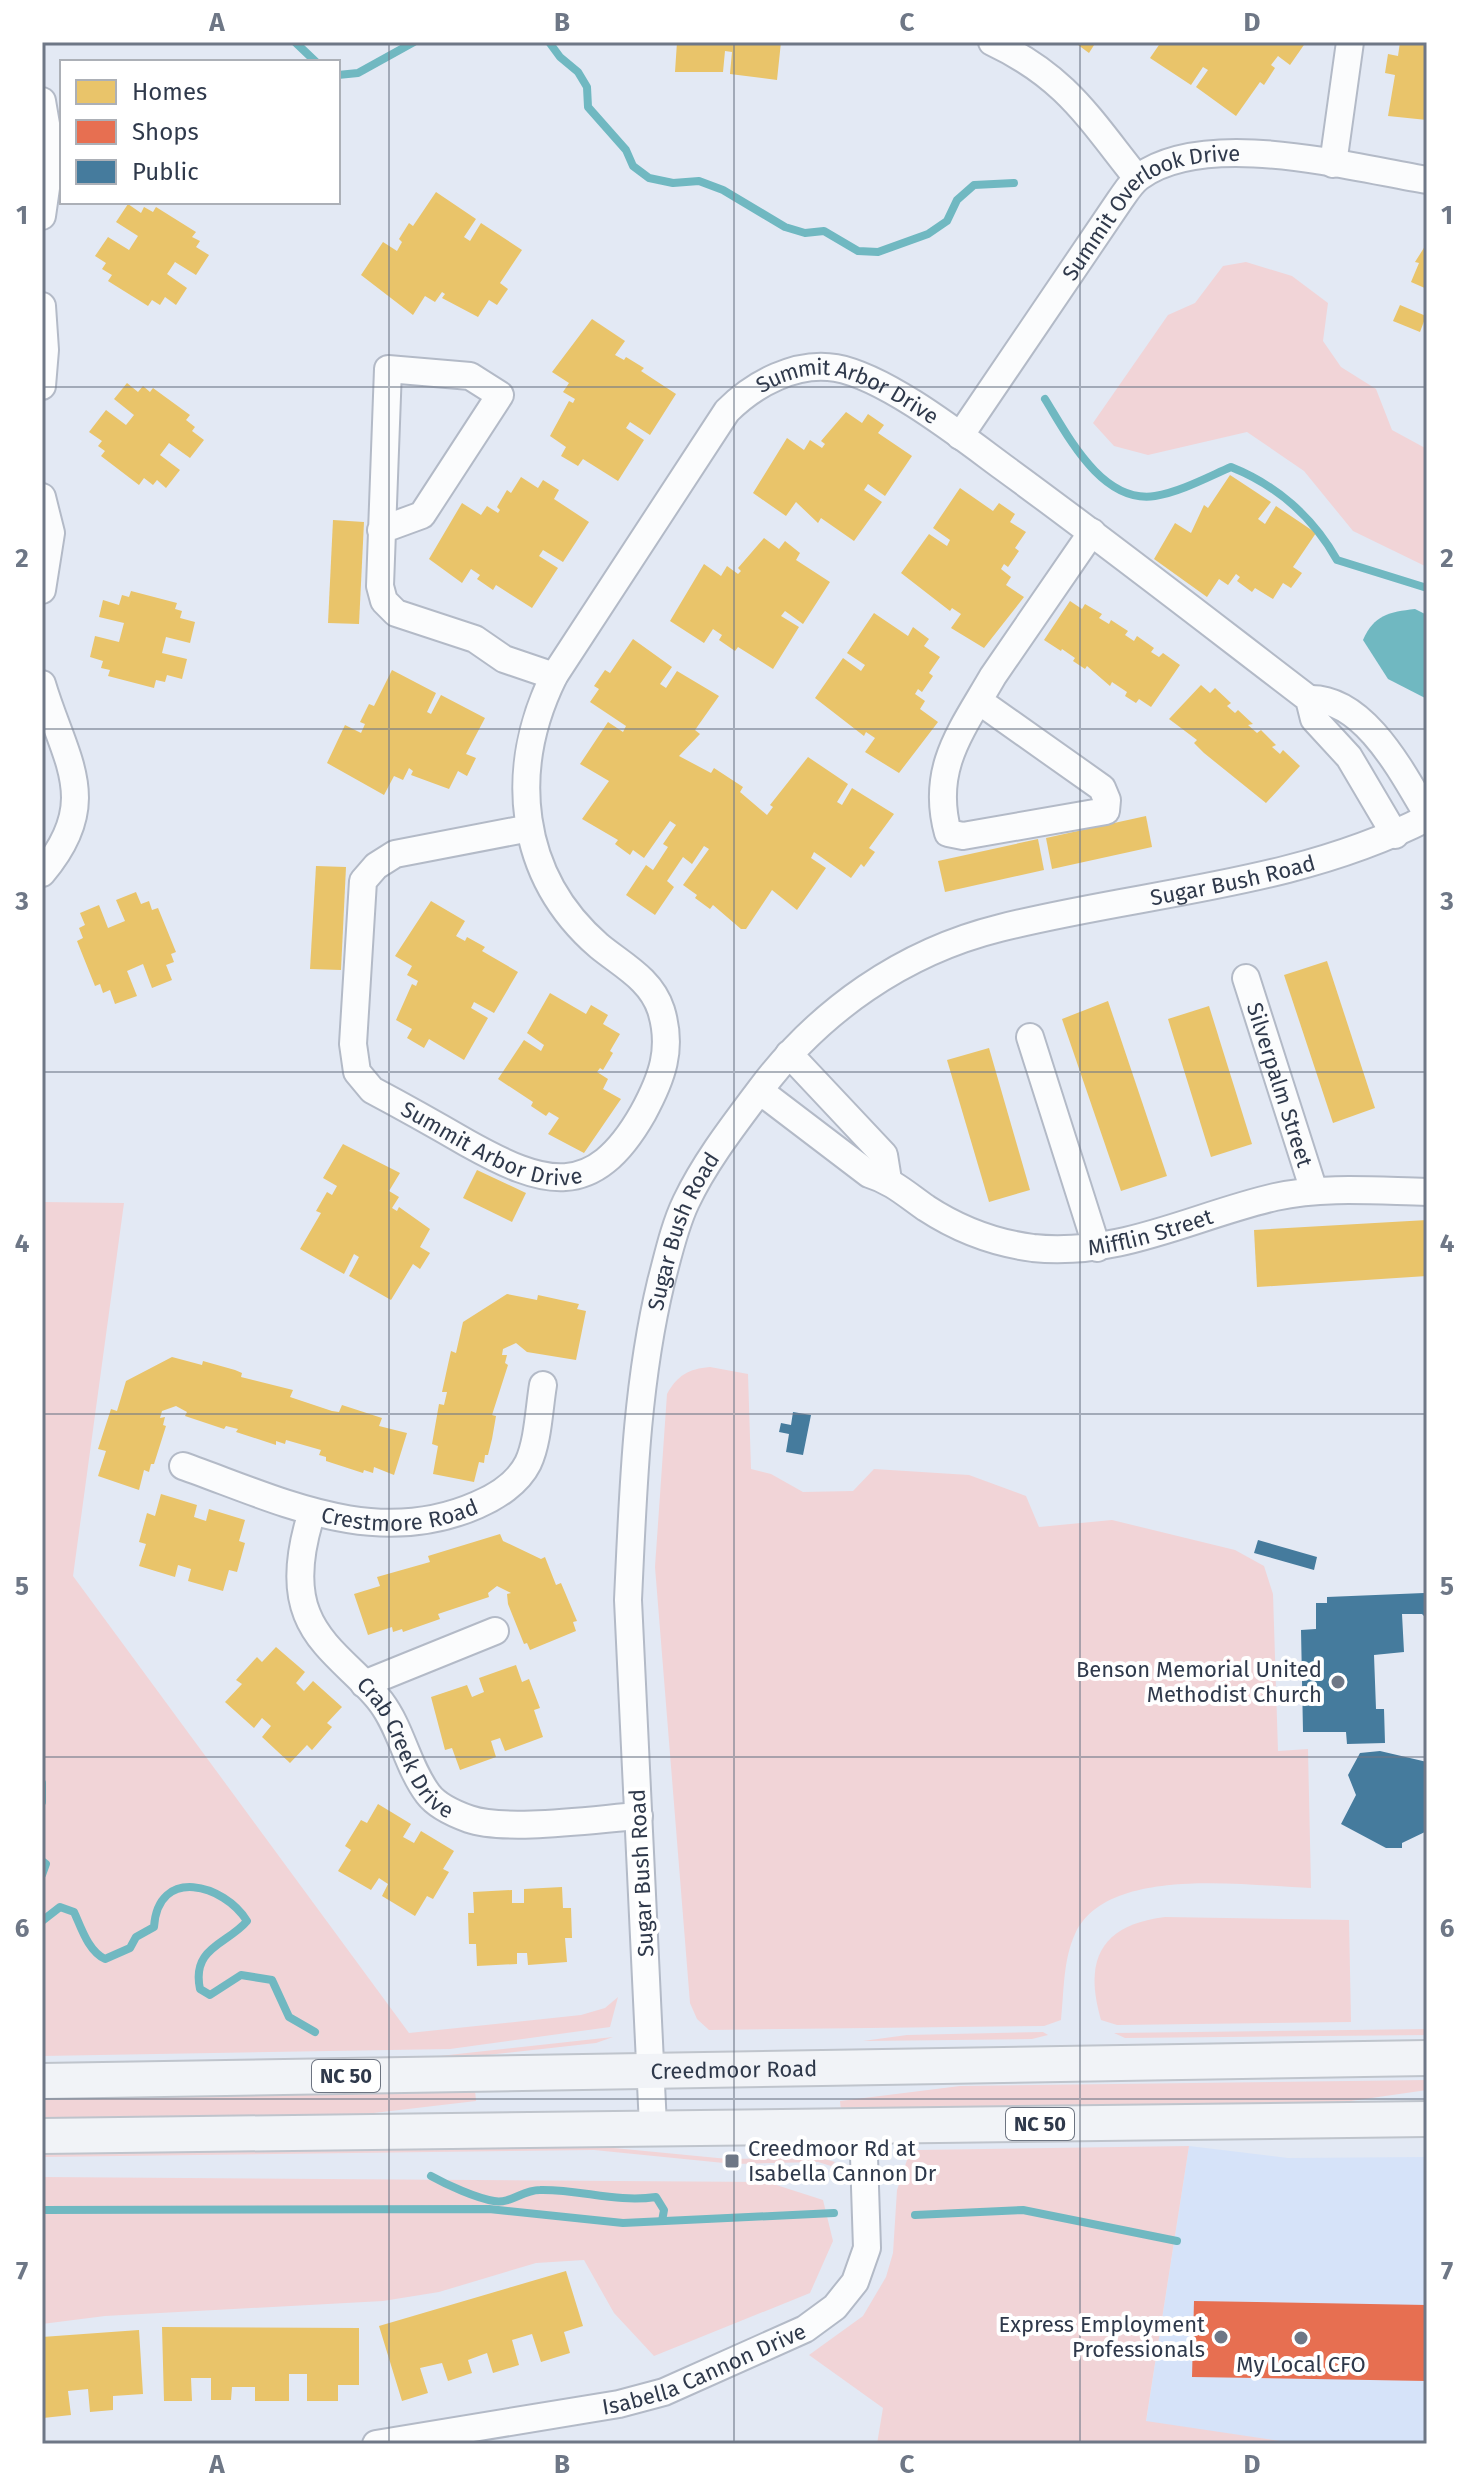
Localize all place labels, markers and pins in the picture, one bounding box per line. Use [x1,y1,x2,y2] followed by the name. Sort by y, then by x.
[1076,1656,1322,1708] place label: Benson Memorial United Methodist Church
[1329,1673,1347,1691] marker: Benson Memorial United Methodist Church
[748,2135,937,2187] place label: Creedmoor Rd at Isabella Cannon Dr
[723,2152,741,2170] marker: Creedmoor Rd at Isabella Cannon Dr
[998,2311,1205,2363] place label: Express Employment Professionals
[1212,2328,1230,2346] marker: Express Employment Professionals
[1292,2329,1310,2347] marker: My Local CFO
[1236,2351,1366,2378] place label: My Local CFO

